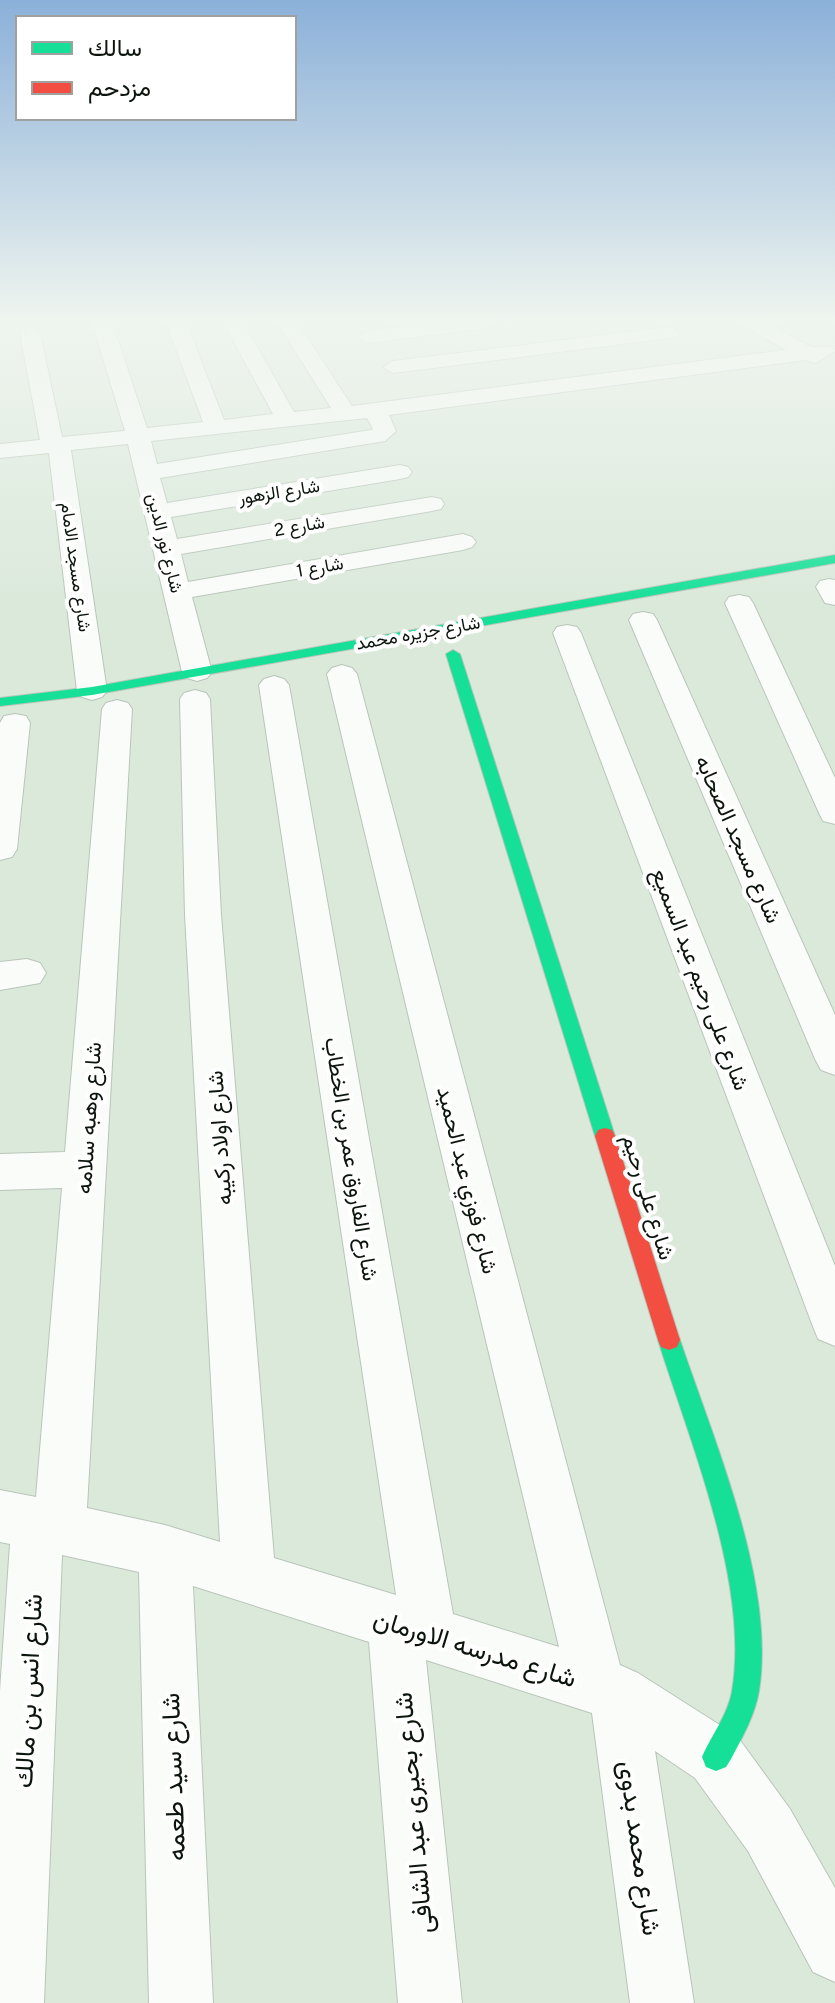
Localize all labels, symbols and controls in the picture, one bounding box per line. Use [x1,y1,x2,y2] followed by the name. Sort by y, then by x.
[16,16,296,120] legend
[88,35,142,65] text: سالك
[88,75,151,105] text: مزدحم
[236,476,322,511] street label: شارع الزهور
[140,491,187,596] street label: شارع نور الدين
[54,501,95,634] street label: شارع مسجد الامام
[272,512,327,543] street label: شارع 2
[295,553,345,584] street label: شارع 1
[354,612,482,657] street label: شارع جزيره محمد
[688,752,786,928] street label: شارع مسجد الصحابه
[644,865,754,1095] street label: شارع على رحيم عبد السميع
[317,1036,382,1283] street label: شارع الفاروق عمر بن الخطاب
[72,1041,109,1195] street label: شارع وهبه سلامه
[203,1070,240,1206] street label: شارع اولاد ركيبه
[426,1084,502,1278] street label: شارع فوزي عبد الحميد
[615,1132,678,1264] street label: شارع على رحيم
[9,1593,52,1789] street label: شارع انس بن مالك
[369,1604,580,1697] street label: شارع مدرسه الاورمان
[389,1691,442,1935] street label: شارع بحيرى عبد الشافى
[156,1692,195,1862] street label: شارع سيد طعمه
[609,1759,666,1938] street label: شارع محمد بدوى

